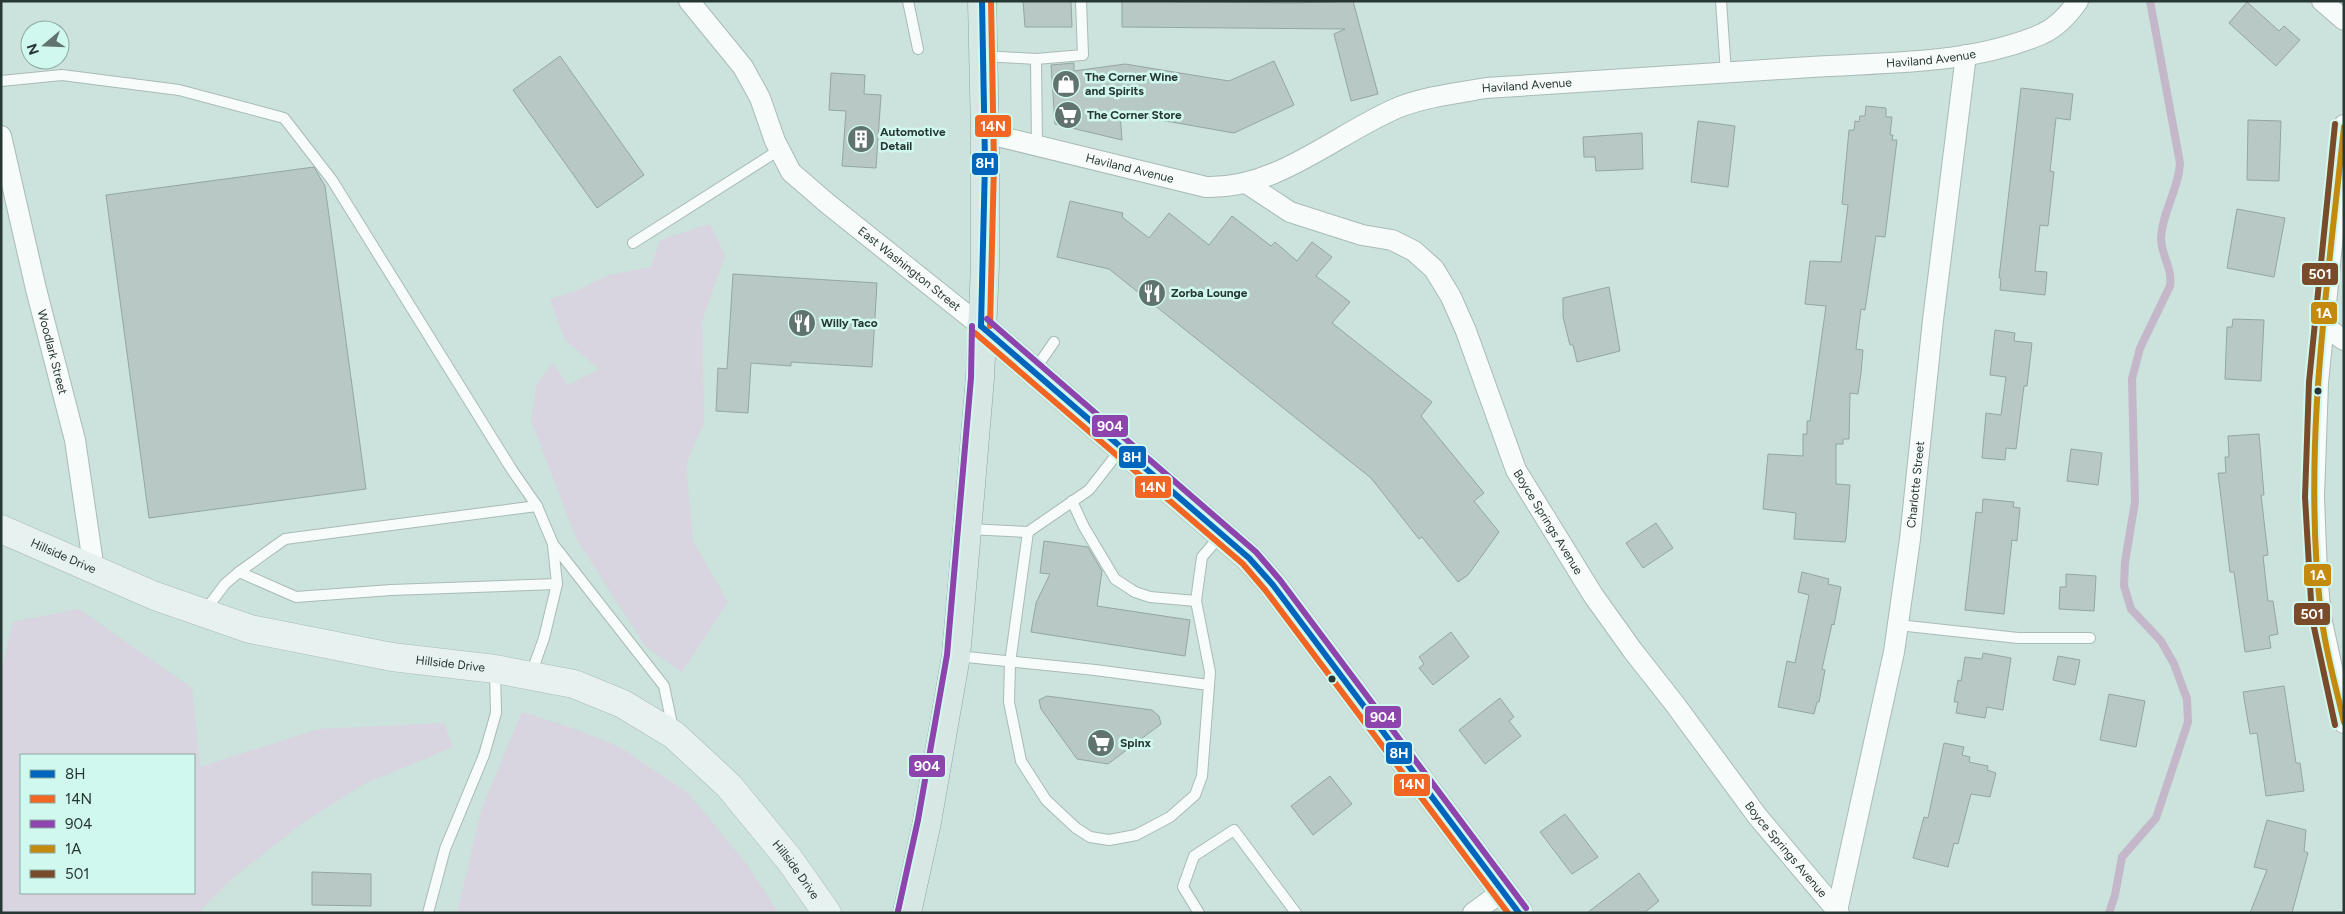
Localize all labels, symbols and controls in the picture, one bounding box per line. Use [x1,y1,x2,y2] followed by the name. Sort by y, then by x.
[20,20,70,70] north arrow
[23,41,43,57] text: N
[1886,47,1977,70] street label: Haviland Avenue
[1051,69,1081,99] shop icon: The Corner Wine and Spirits
[1085,70,1178,98] place label: The Corner Wine and Spirits
[1481,75,1573,95] street label: Haviland Avenue
[1053,100,1083,130] supermarket icon: The Corner Store
[1087,108,1182,122] place label: The Corner Store
[974,114,1012,138] line badge: 14N
[980,118,1006,135] text: 14N
[846,124,876,154] building icon: Automotive Detail
[880,125,946,153] place label: Automotive Detail
[1084,151,1176,186] street label: Haviland Avenue
[971,152,999,176] line badge: 8H
[975,155,995,172] text: 8H
[855,224,964,314] street label: East Washington Street
[2301,262,2339,286] line badge: 501
[2308,266,2332,283] text: 501
[1137,278,1167,308] restaurant icon: Zorba Lounge
[1171,286,1248,300] place label: Zorba Lounge
[2310,301,2338,325] line badge: 1A
[2316,305,2332,322] text: 1A
[35,308,70,396] street label: Woodlark Street
[787,308,817,338] restaurant icon: Willy Taco
[821,316,878,330] place label: Willy Taco
[2313,386,2323,396] unlabelled marker
[1091,414,1129,438] line badge: 904
[1097,418,1123,435] text: 904
[1904,440,1927,529] street label: Charlotte Street
[1118,445,1147,469] line badge: 8H
[1122,449,1142,466] text: 8H
[1510,467,1586,577] street label: Boyce Springs Avenue
[1134,475,1172,499] line badge: 14N
[1140,479,1166,496] text: 14N
[29,536,99,577] street label: Hillside Drive
[2303,563,2332,587] line badge: 1A
[2310,567,2326,584] text: 1A
[2293,602,2331,626] line badge: 501
[2300,606,2324,623] text: 501
[415,653,486,675] street label: Hillside Drive
[1327,674,1337,684] unlabelled marker
[1364,705,1402,729] line badge: 904
[1370,709,1396,726] text: 904
[1086,728,1116,758] supermarket icon: Spinx
[1120,736,1151,750] place label: Spinx
[1385,741,1413,765] line badge: 8H
[1389,745,1409,762] text: 8H
[20,754,195,894] legend
[908,754,946,778] line badge: 904
[914,758,940,775] text: 904
[65,765,85,783] text: 8H
[1393,773,1431,797] line badge: 14N
[1399,776,1425,793] text: 14N
[65,790,92,808] text: 14N
[1742,799,1830,901] street label: Boyce Springs Avenue
[65,815,92,833] text: 904
[769,837,822,902] street label: Hillside Drive
[65,840,81,858] text: 1A
[65,865,89,883] text: 501

